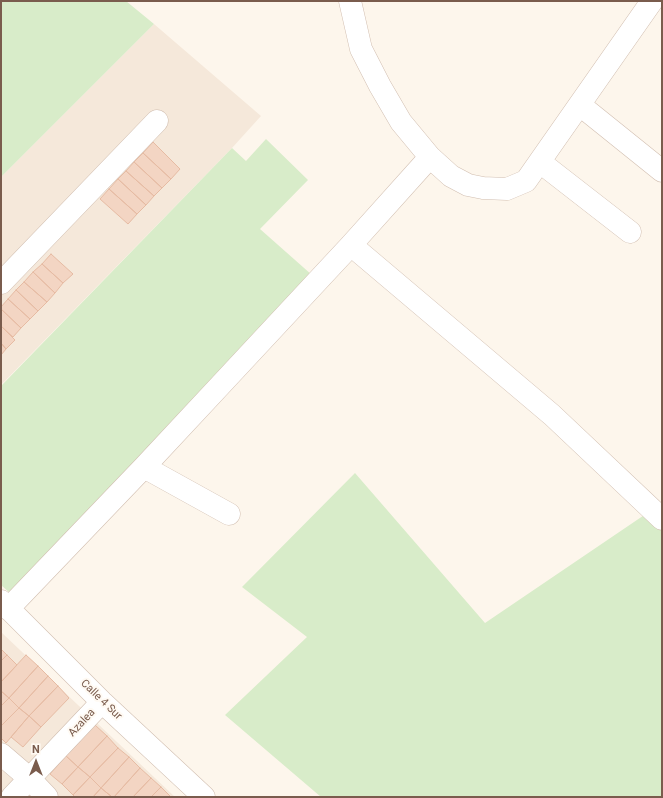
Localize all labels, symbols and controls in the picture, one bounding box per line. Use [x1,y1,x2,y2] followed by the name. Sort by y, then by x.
[78,677,124,723] street label: Calle 4 Sur
[66,706,98,740] street label: Azalea
[16,742,56,782] north arrow
[32,743,40,756] text: N

